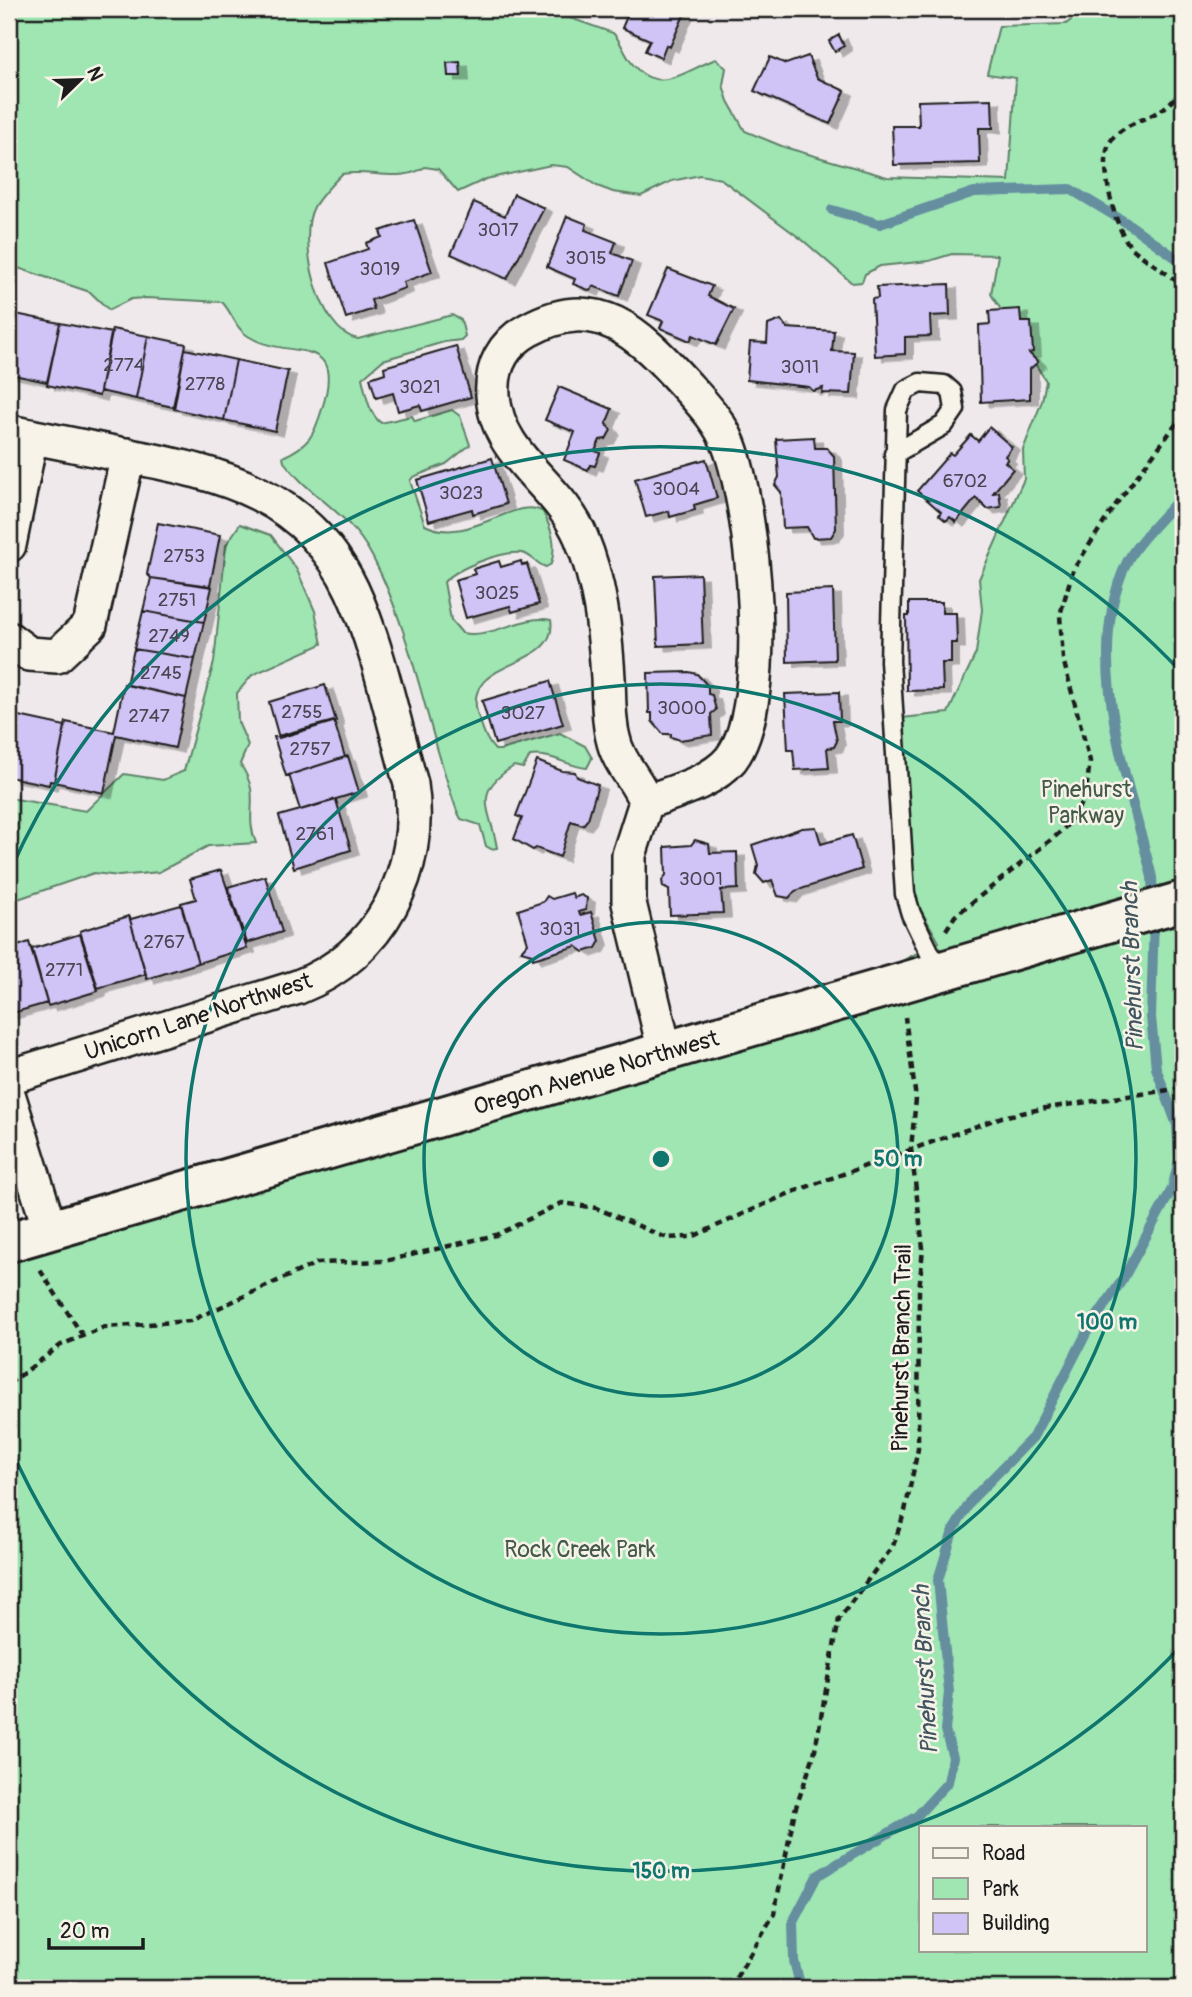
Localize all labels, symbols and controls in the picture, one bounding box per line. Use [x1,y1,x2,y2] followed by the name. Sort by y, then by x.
[46,46,116,116] north arrow
[81,63,108,84] text: N
[477,218,519,242] house number: 3017
[565,246,607,270] house number: 3015
[360,257,400,281] house number: 3019
[103,353,145,377] house number: 2774
[781,355,819,379] house number: 3011
[185,372,225,396] house number: 2778
[399,375,441,399] house number: 3021
[943,469,987,493] house number: 6702
[652,477,700,501] house number: 3004
[439,481,483,505] house number: 3023
[163,544,205,568] house number: 2753
[475,581,519,605] house number: 3025
[158,588,196,612] house number: 2751
[148,624,190,648] house number: 2749
[140,661,182,685] house number: 2745
[657,696,707,720] house number: 3000
[281,700,323,724] house number: 2755
[501,701,545,725] house number: 3027
[128,704,170,728] house number: 2747
[289,737,331,761] house number: 2757
[1040,775,1132,830] park label: Pinehurst Parkway
[295,822,335,846] house number: 2761
[679,867,723,891] house number: 3001
[1115,880,1150,1052] water label: Pinehurst Branch
[539,917,581,941] house number: 3031
[143,930,185,954] house number: 2767
[45,958,83,982] house number: 2771
[81,966,316,1067] street label: Unicorn Lane Northwest
[470,1023,723,1121] street label: Oregon Avenue Northwest
[874,1146,923,1173] text: 50 m
[649,1147,673,1171] centre of rings
[885,1244,918,1452] street label: Pinehurst Branch Trail
[1077,1309,1137,1336] text: 100 m
[504,1535,656,1564] park label: Rock Creek Park
[906,1583,944,1756] water label: Pinehurst Branch
[919,1826,1146,1952] legend
[982,1840,1026,1867] text: Road
[632,1858,690,1885] text: 150 m
[982,1876,1019,1903] text: Park
[49,1906,144,1950] scale bar
[982,1910,1049,1937] text: Building
[60,1918,109,1945] text: 20 m

